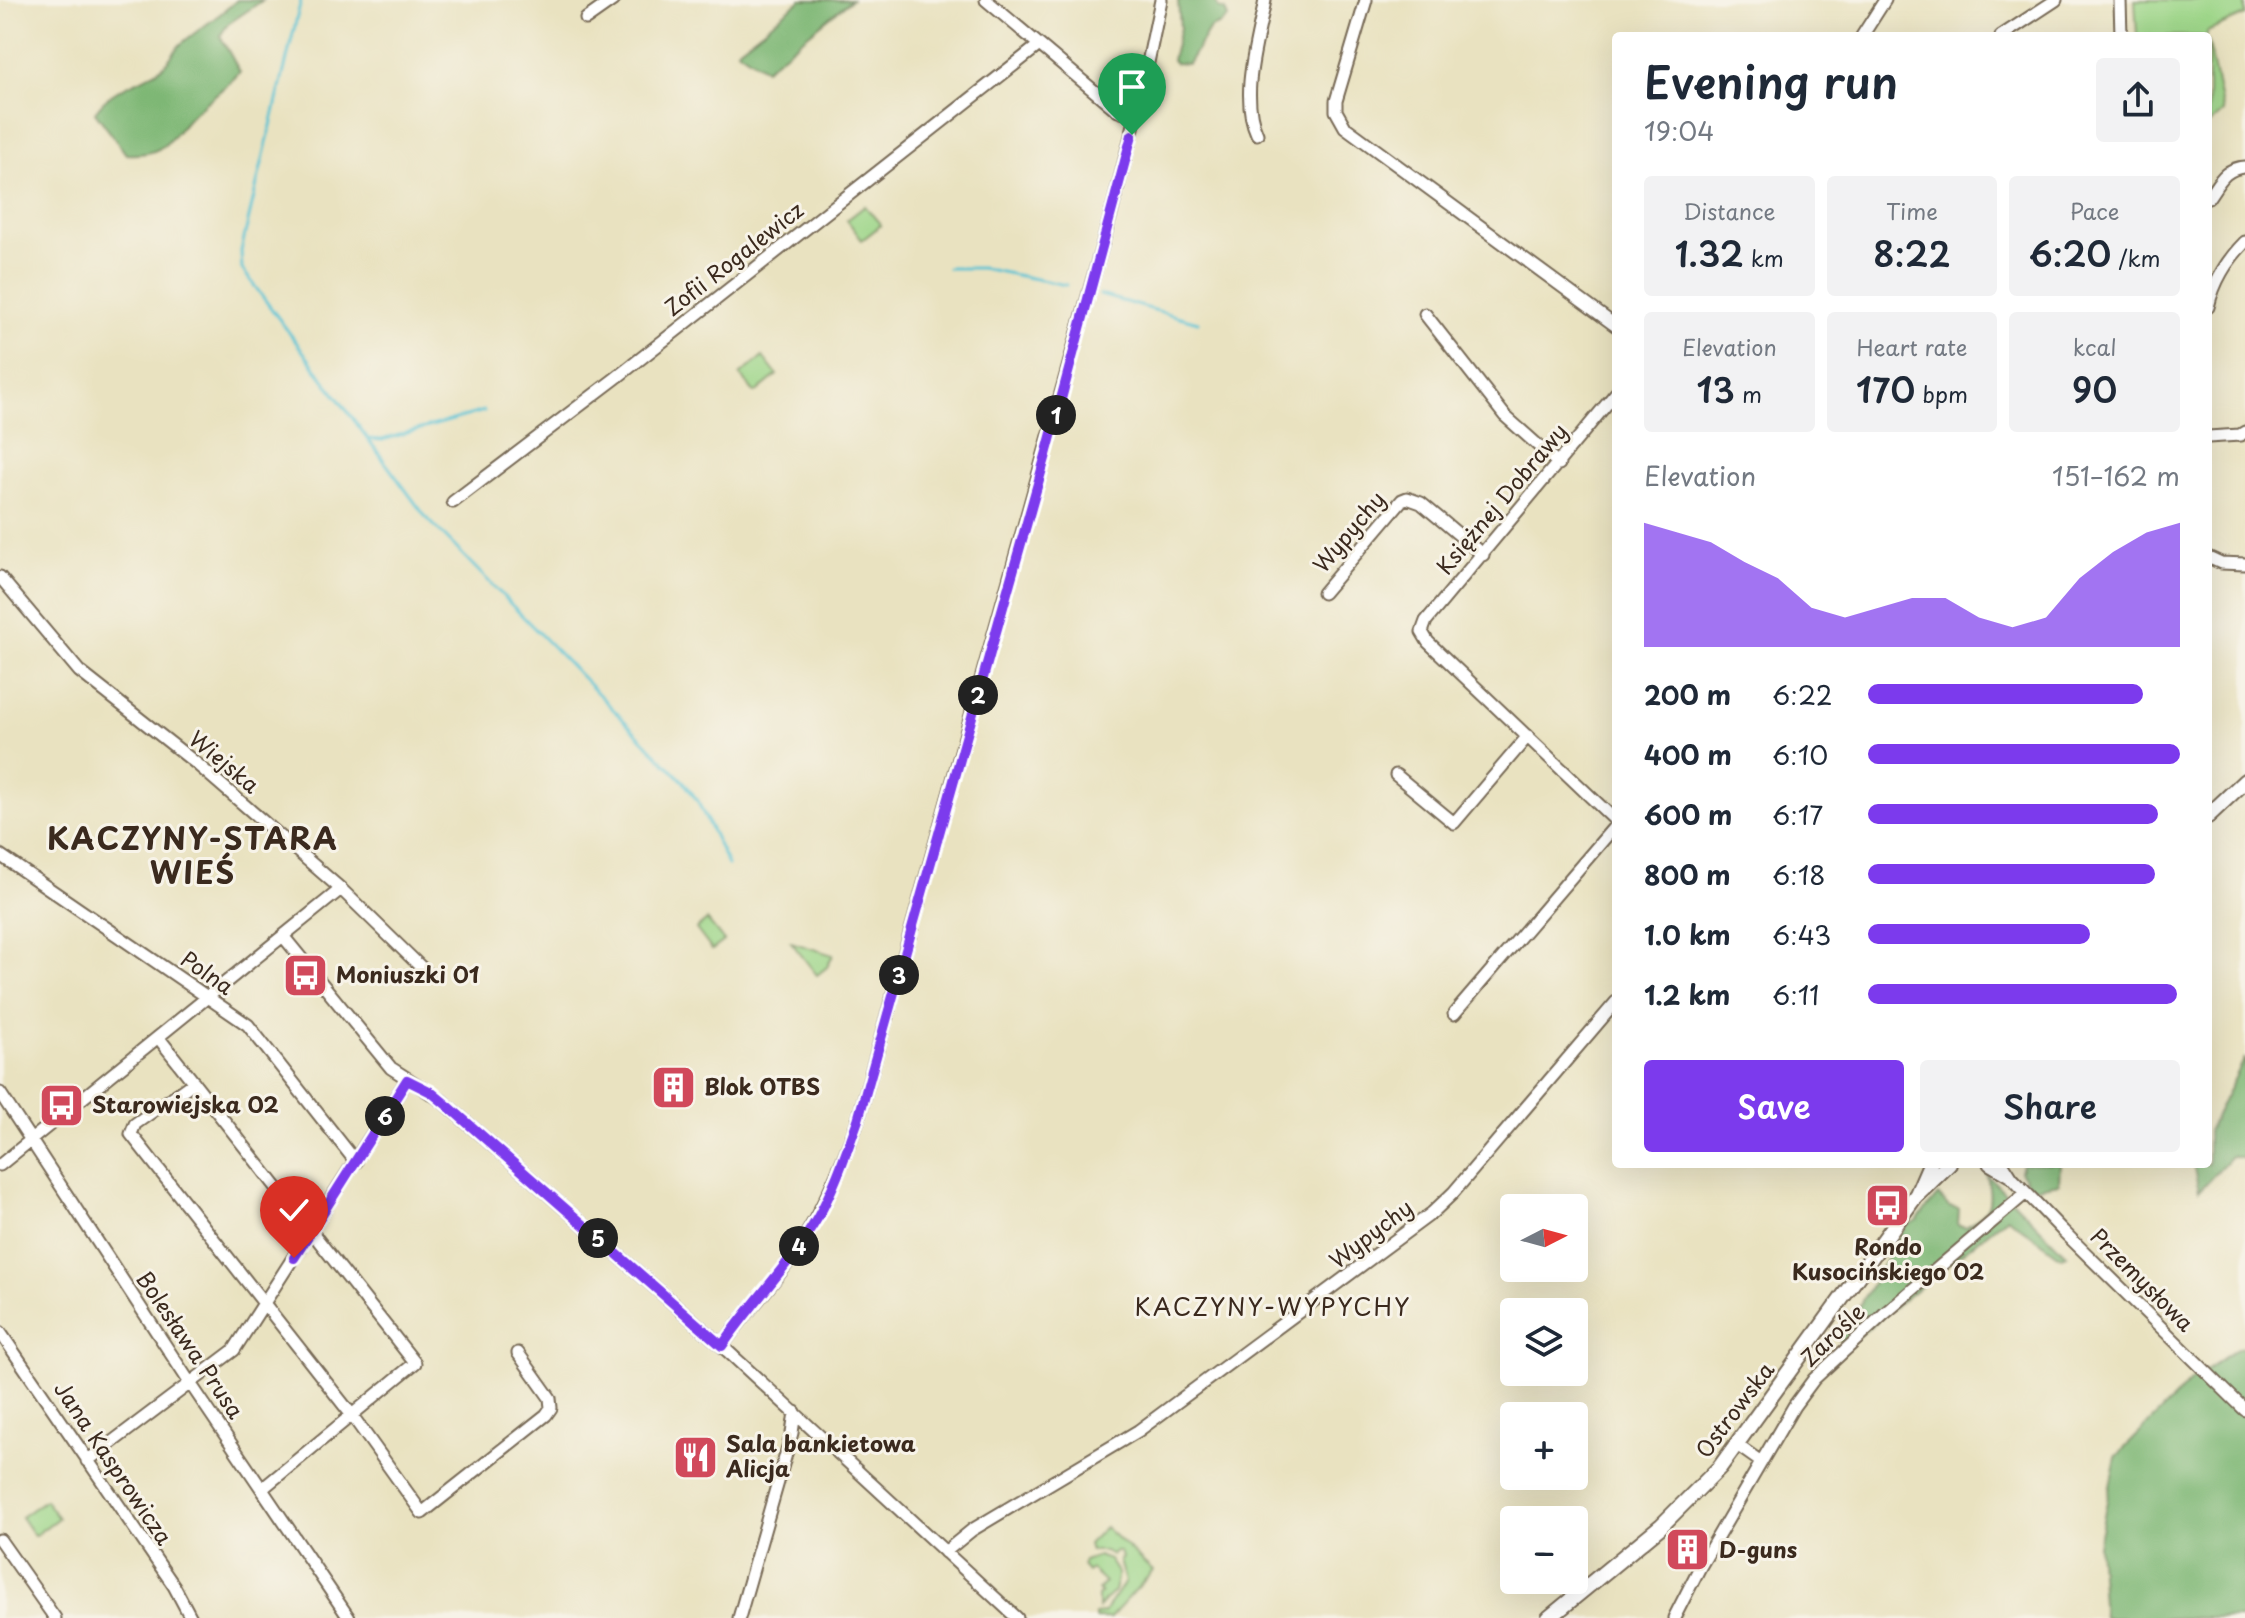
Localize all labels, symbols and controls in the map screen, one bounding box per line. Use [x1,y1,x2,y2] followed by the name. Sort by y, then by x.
[1644,48,1898,114] text: Evening run
[1098,53,1166,135] pin
[2096,58,2180,142] button: share
[1110,65,1154,109] icon: arrive
[1644,111,1715,150] text: 19:04
[656,193,810,323] street label: Zofii Rogalewicz
[1683,194,1775,227] text: Distance
[1886,194,1938,227] text: Time
[2070,194,2119,227] text: Pace
[1675,227,1744,279] text: 1.32
[1873,227,1951,279] text: 8:22
[2029,227,2111,279] text: 6:20
[1744,241,1784,274] text: km
[2111,241,2161,274] text: /km
[1682,330,1777,363] text: Elevation
[1856,330,1968,363] text: Heart rate
[2073,330,2117,363] text: kcal
[1697,363,1735,415] text: 13
[1856,363,1915,415] text: 170
[2072,363,2117,415] text: 90
[1735,377,1762,410] text: m
[1915,377,1968,410] text: bpm
[1036,395,1076,435] pin: 1
[1051,398,1061,431] text: 1
[1427,415,1574,581] street label: Księżnej Dobrawy
[1644,456,1756,495] text: Elevation
[2052,456,2180,495] text: 151–162 m
[1304,483,1392,579] street label: Wypychy
[958,675,998,715] pin: 2
[1644,675,1731,714] text: 200 m
[1772,675,1833,714] text: 6:22
[970,678,986,711] text: 2
[182,721,268,800] street label: Wiejska
[1644,735,1732,774] text: 400 m
[1772,735,1828,774] text: 6:10
[1644,795,1732,834] text: 600 m
[1772,795,1823,834] text: 6:17
[47,815,339,894] district label: KACZYNY-STARA WIEŚ
[1644,855,1731,894] text: 800 m
[1772,855,1826,894] text: 6:18
[1644,915,1731,954] text: 1.0 km
[1772,915,1831,954] text: 6:43
[175,942,241,1002] street label: Polna
[281,951,329,999] bus stop icon: Moniuszki 01
[879,955,919,995] pin: 3
[336,957,479,990] place label: Moniuszki 01
[892,958,906,991] text: 3
[1644,975,1730,1014] text: 1.2 km
[1772,975,1819,1014] text: 6:11
[1644,1060,1904,1152] button: Save
[1920,1060,2180,1152] button: Share
[649,1063,697,1111] building icon: Blok OTBS
[704,1069,820,1102] place label: Blok OTBS
[37,1081,85,1129] bus stop icon: Starowiejska 02
[92,1087,279,1120] place label: Starowiejska 02
[365,1096,405,1136] pin: 6
[377,1099,393,1132] text: 6
[260,1176,328,1258] pin
[1864,1182,1912,1230] bus stop icon: Rondo Kusocińskiego 02
[272,1188,316,1232] icon: check
[1321,1190,1419,1275] street label: Wypychy
[1500,1194,1588,1282] north arrow
[1500,1194,1588,1594] map controls
[578,1218,618,1258] pin: 5
[2084,1220,2203,1338] street label: Przemysłowa
[591,1221,605,1254] text: 5
[779,1226,819,1266] pin: 4
[792,1229,806,1262] text: 4
[1792,1229,1984,1287] place label: Rondo Kusocińskiego 02
[130,1264,253,1425] street label: Bolesława Prusa
[1134,1288,1412,1324] district label: KACZYNY-WYPYCHY
[1792,1295,1872,1373] street label: Zarośle
[1500,1298,1588,1386] button: layers
[1687,1354,1781,1464] street label: Ostrowska
[47,1374,182,1551] street label: Jana Kasprowicza
[1500,1402,1588,1490] button: +
[725,1426,916,1484] place label: Sala bankietowa Alicja
[671,1433,719,1481] restaurant icon: Sala bankietowa Alicja
[1500,1506,1588,1594] button: −
[1664,1526,1712,1574] building icon: D-guns
[1719,1532,1797,1565] place label: D-guns

